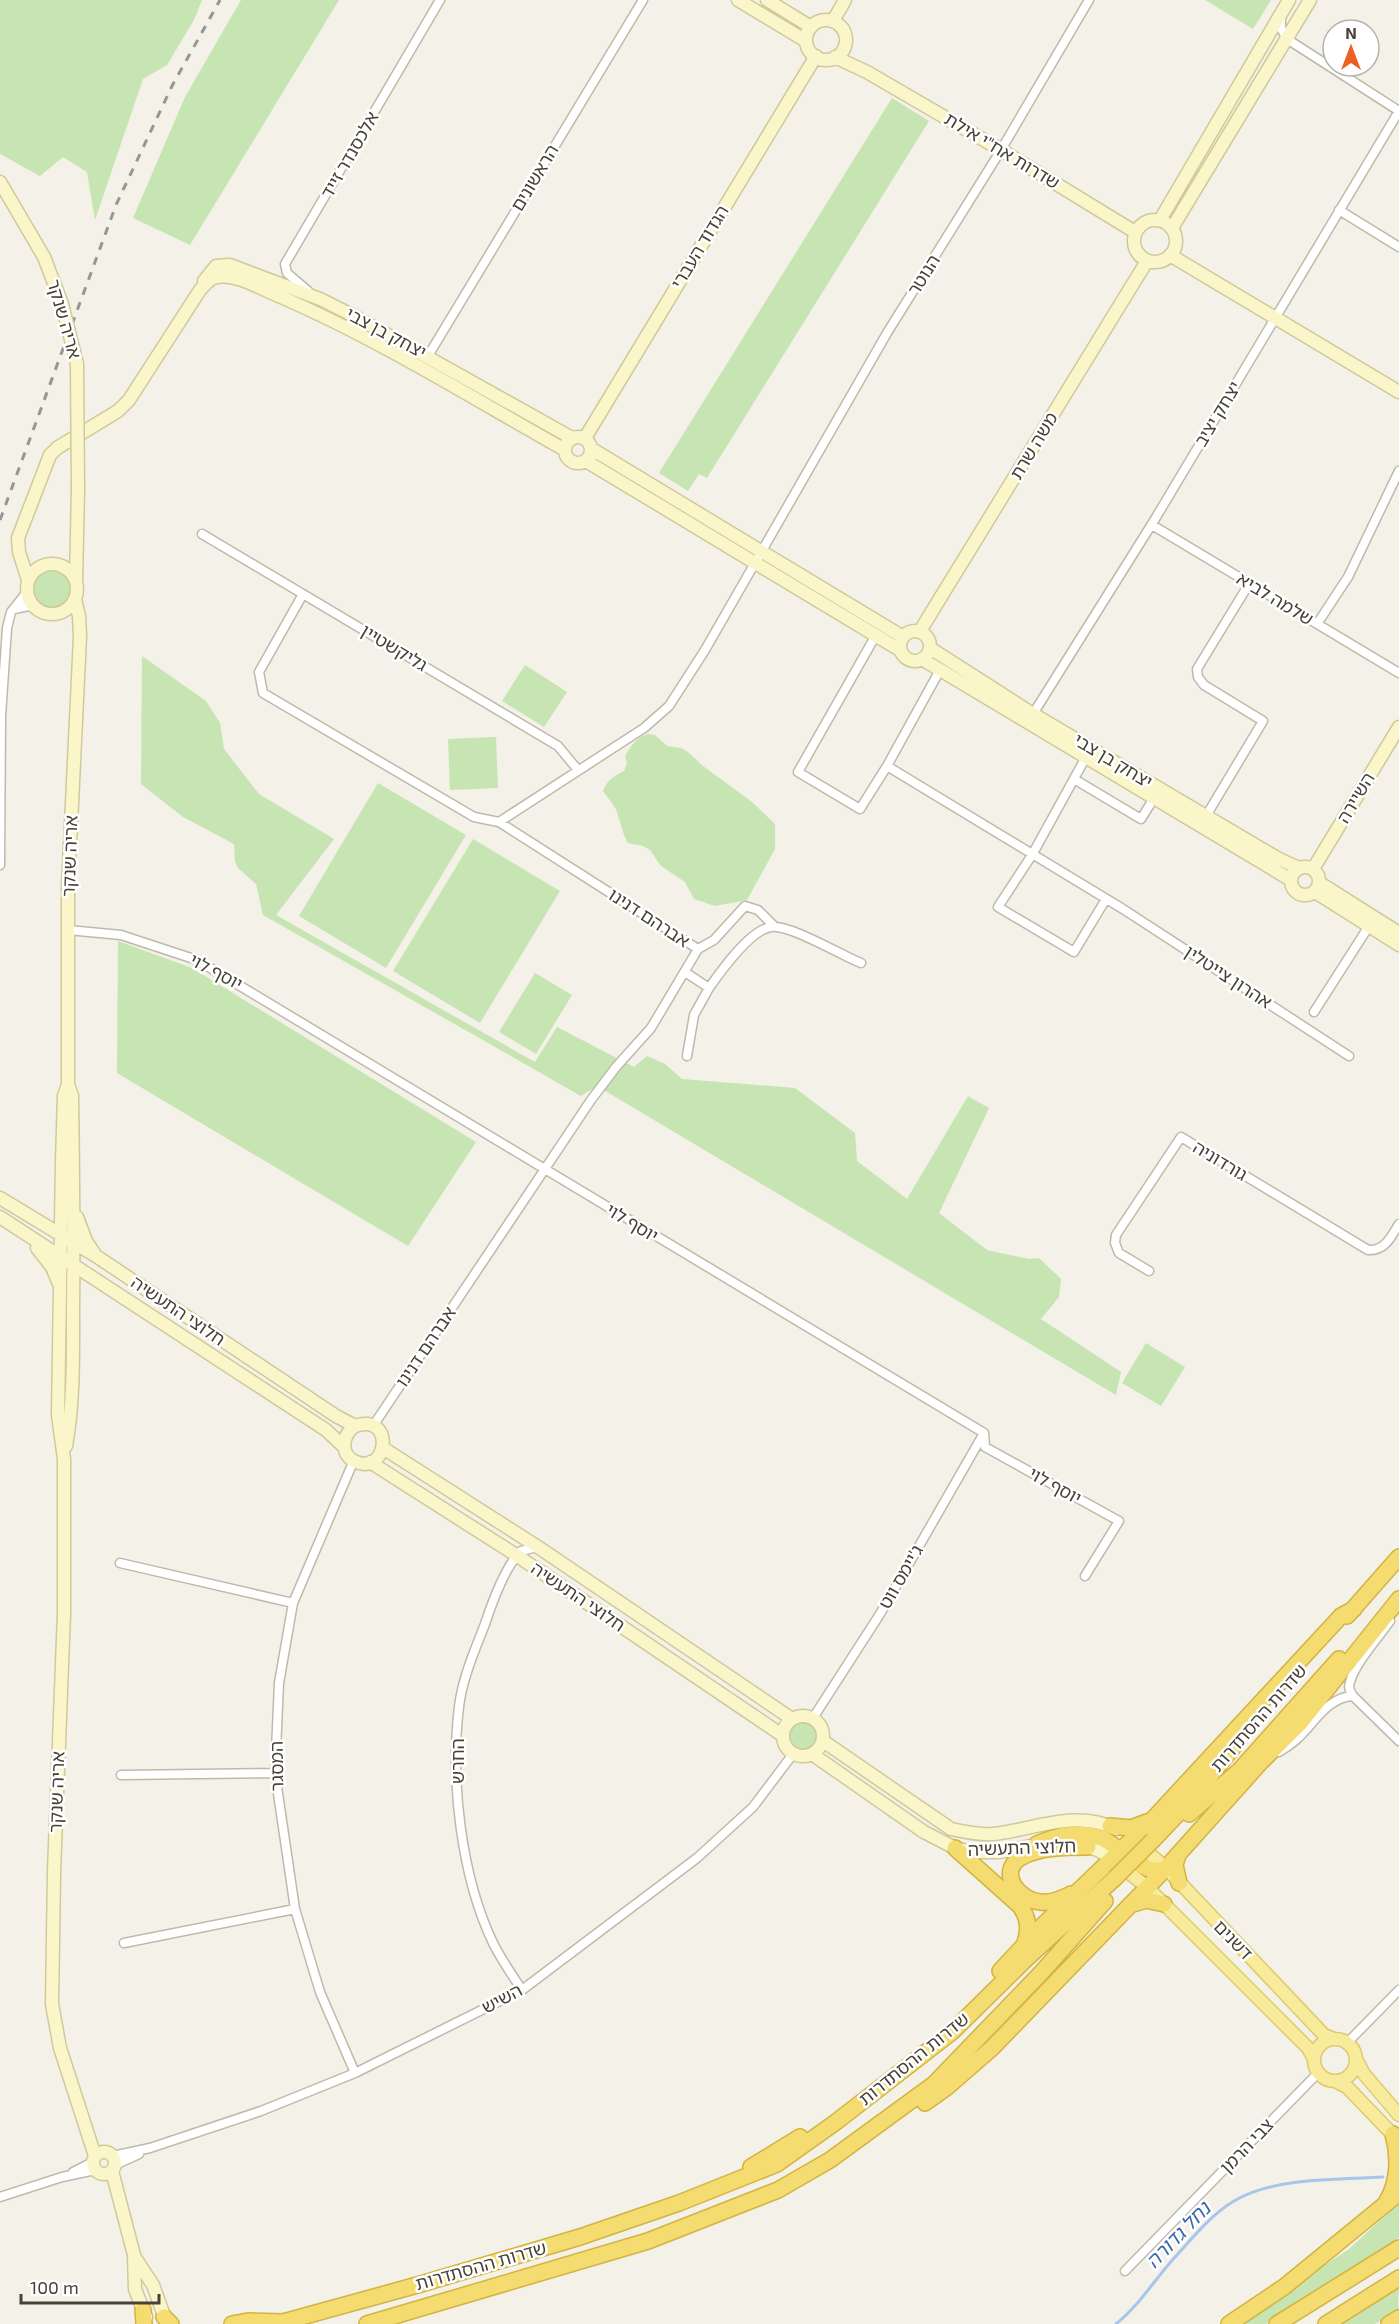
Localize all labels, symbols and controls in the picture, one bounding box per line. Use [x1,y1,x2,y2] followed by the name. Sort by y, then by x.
[1321,18,1381,78] north arrow
[1345,23,1357,42] text: N
[316,107,383,202] street label: אלכסנדר זייד
[941,107,1064,193] street label: שדרות אח"י אילת
[506,140,563,215] street label: הראשונים
[666,201,733,292] street label: הגדוד העברי
[902,250,944,299] street label: הנוטר
[43,276,87,361] street label: אריה שנקר
[342,302,430,362] street label: יצחק בן צבי
[1189,377,1245,450] street label: יצחק יציב
[1004,408,1062,483] street label: משה שרת
[1233,567,1318,630] street label: שלמה לביא
[357,619,432,676] street label: גליקשטיין
[1070,728,1157,792] street label: יצחק בן צבי
[1331,768,1379,827] street label: השיירה
[57,815,81,897] street label: אריה שנקר
[605,883,694,951] street label: אברהם דנינו
[1181,940,1276,1013] street label: אהרון צייטלין
[186,948,247,994] street label: יוסף לוי
[1189,1135,1252,1185] street label: גורדוניה
[602,1198,663,1246] street label: יוסף לוי
[127,1271,230,1350] street label: חלוצי התעשיה
[390,1302,460,1391] street label: אברהם דנינו
[1025,1462,1086,1509] street label: יוסף לוי
[873,1540,927,1612] street label: ג'יימס ווט
[527,1557,630,1636] street label: חלוצי התעשיה
[1206,1659,1311,1776] street label: שדרות ההסתדרות
[446,1738,468,1784] street label: החרש
[265,1741,287,1791] street label: המסגר
[44,1751,68,1833] street label: אריה שנקר
[967,1834,1077,1860] street label: חלוצי התעשיה
[1210,1915,1258,1964] street label: דשנים
[477,1978,526,2018] street label: השיש
[854,2007,973,2109] street label: שדרות ההסתדרות
[1215,2113,1278,2177] street label: צבי הרמן
[1140,2195,1216,2272] water label: נחל גדורה
[413,2236,549,2294] street label: שדרות ההסתדרות
[21,2267,159,2305] scale bar
[30,2276,79,2298] text: 100 m

